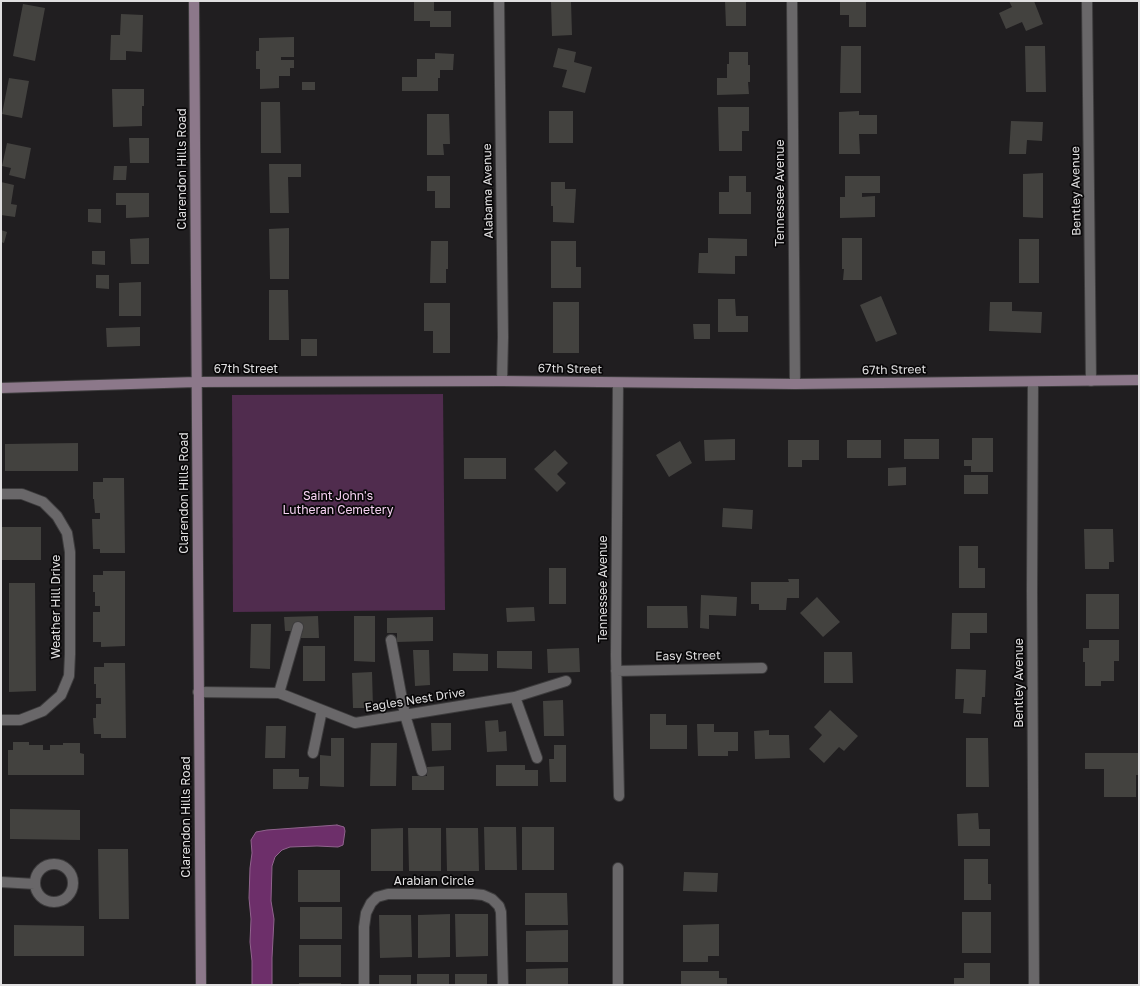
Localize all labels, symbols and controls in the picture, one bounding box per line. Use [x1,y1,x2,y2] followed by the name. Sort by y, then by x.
[175,108,189,230] street label: Clarendon Hills Road
[773,139,787,247] street label: Tennessee Avenue
[480,143,496,239] street label: Alabama Avenue
[1068,146,1084,236] street label: Bentley Avenue
[538,361,602,377] street label: 67th Street
[214,362,278,376] street label: 67th Street
[862,362,926,378] street label: 67th Street
[177,432,191,554] street label: Clarendon Hills Road
[283,489,393,517] park label: Saint John's Lutheran Cemetery
[596,535,610,643] street label: Tennessee Avenue
[49,555,63,659] street label: Weather Hill Drive
[1012,638,1026,728] street label: Bentley Avenue
[655,648,721,664] street label: Easy Street
[364,685,466,715] street label: Eagles Nest Drive
[179,756,193,878] street label: Clarendon Hills Road
[394,874,474,888] street label: Arabian Circle

